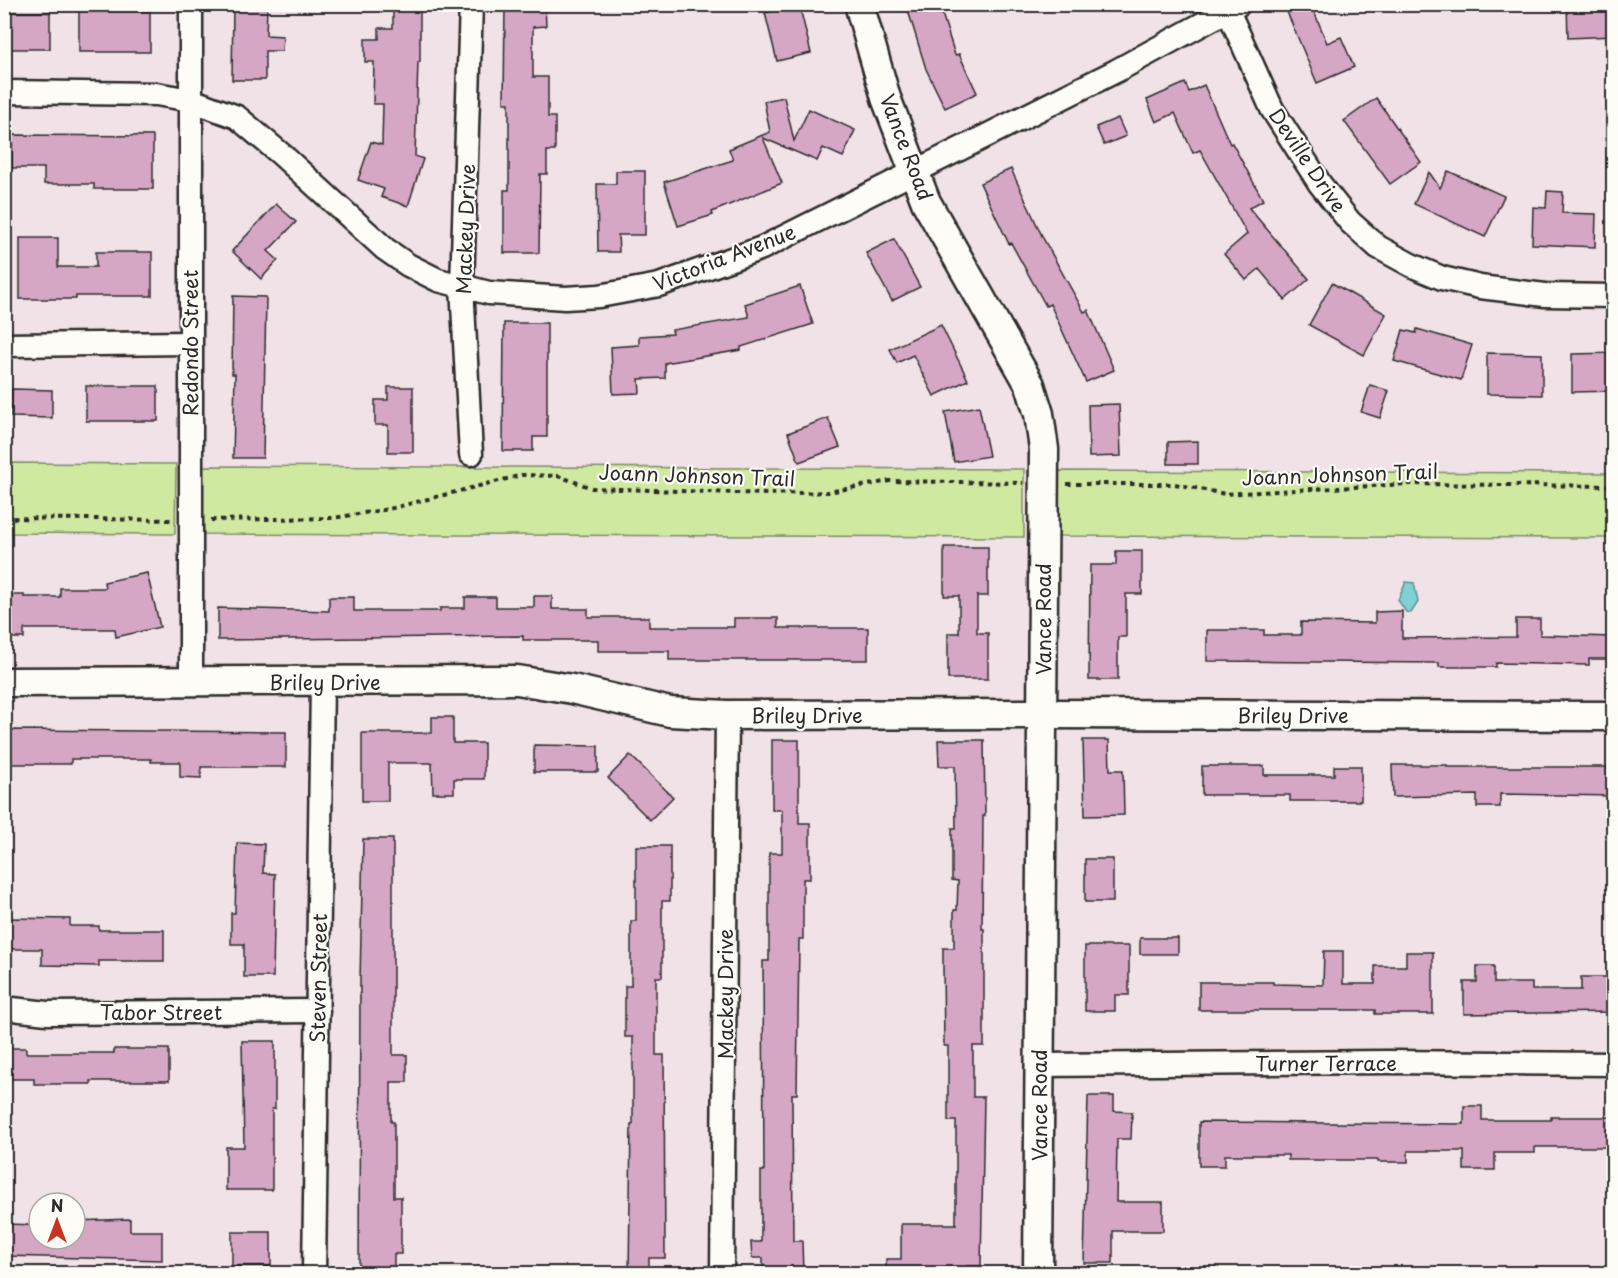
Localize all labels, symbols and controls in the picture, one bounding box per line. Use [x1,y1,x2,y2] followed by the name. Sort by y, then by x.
[873,89,941,205] street label: Vance Road
[1262,102,1354,218] street label: Deville Drive
[448,163,482,295] street label: Mackey Drive
[648,216,800,298] street label: Victoria Avenue
[175,270,205,416] street label: Redondo Street
[1241,456,1439,492] street label: Joann Johnson Trail
[598,457,796,493] street label: Joann Johnson Trail
[1028,563,1058,675] street label: Vance Road
[269,667,381,697] street label: Briley Drive
[751,700,863,730] street label: Briley Drive
[1237,700,1349,730] street label: Briley Drive
[302,913,334,1043] street label: Steven Street
[710,929,740,1059] street label: Mackey Drive
[100,997,222,1027] street label: Tabor Street
[1255,1048,1397,1078] street label: Turner Terrace
[1024,1049,1054,1161] street label: Vance Road
[27,1191,87,1251] north arrow
[51,1193,63,1217] text: N

